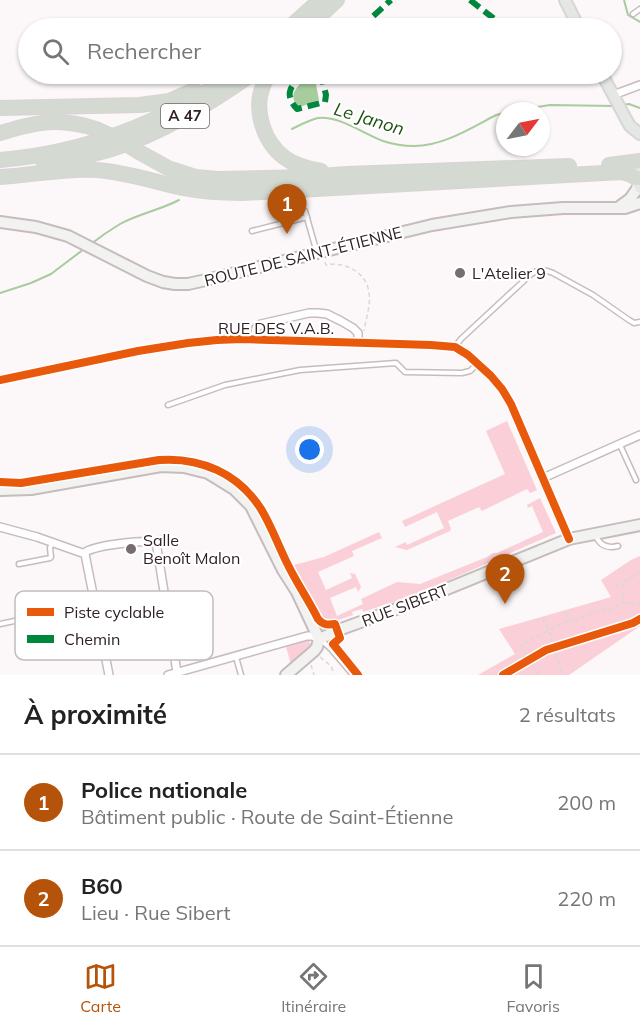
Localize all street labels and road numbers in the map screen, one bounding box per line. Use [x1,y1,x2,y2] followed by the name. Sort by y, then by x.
[161,104,209,128] road number: A 47
[202,222,404,290] street label: ROUTE DE SAINT-ÉTIENNE
[218,318,334,338] street label: RUE DES V.A.B.
[359,579,451,631] street label: RUE SIBERT

